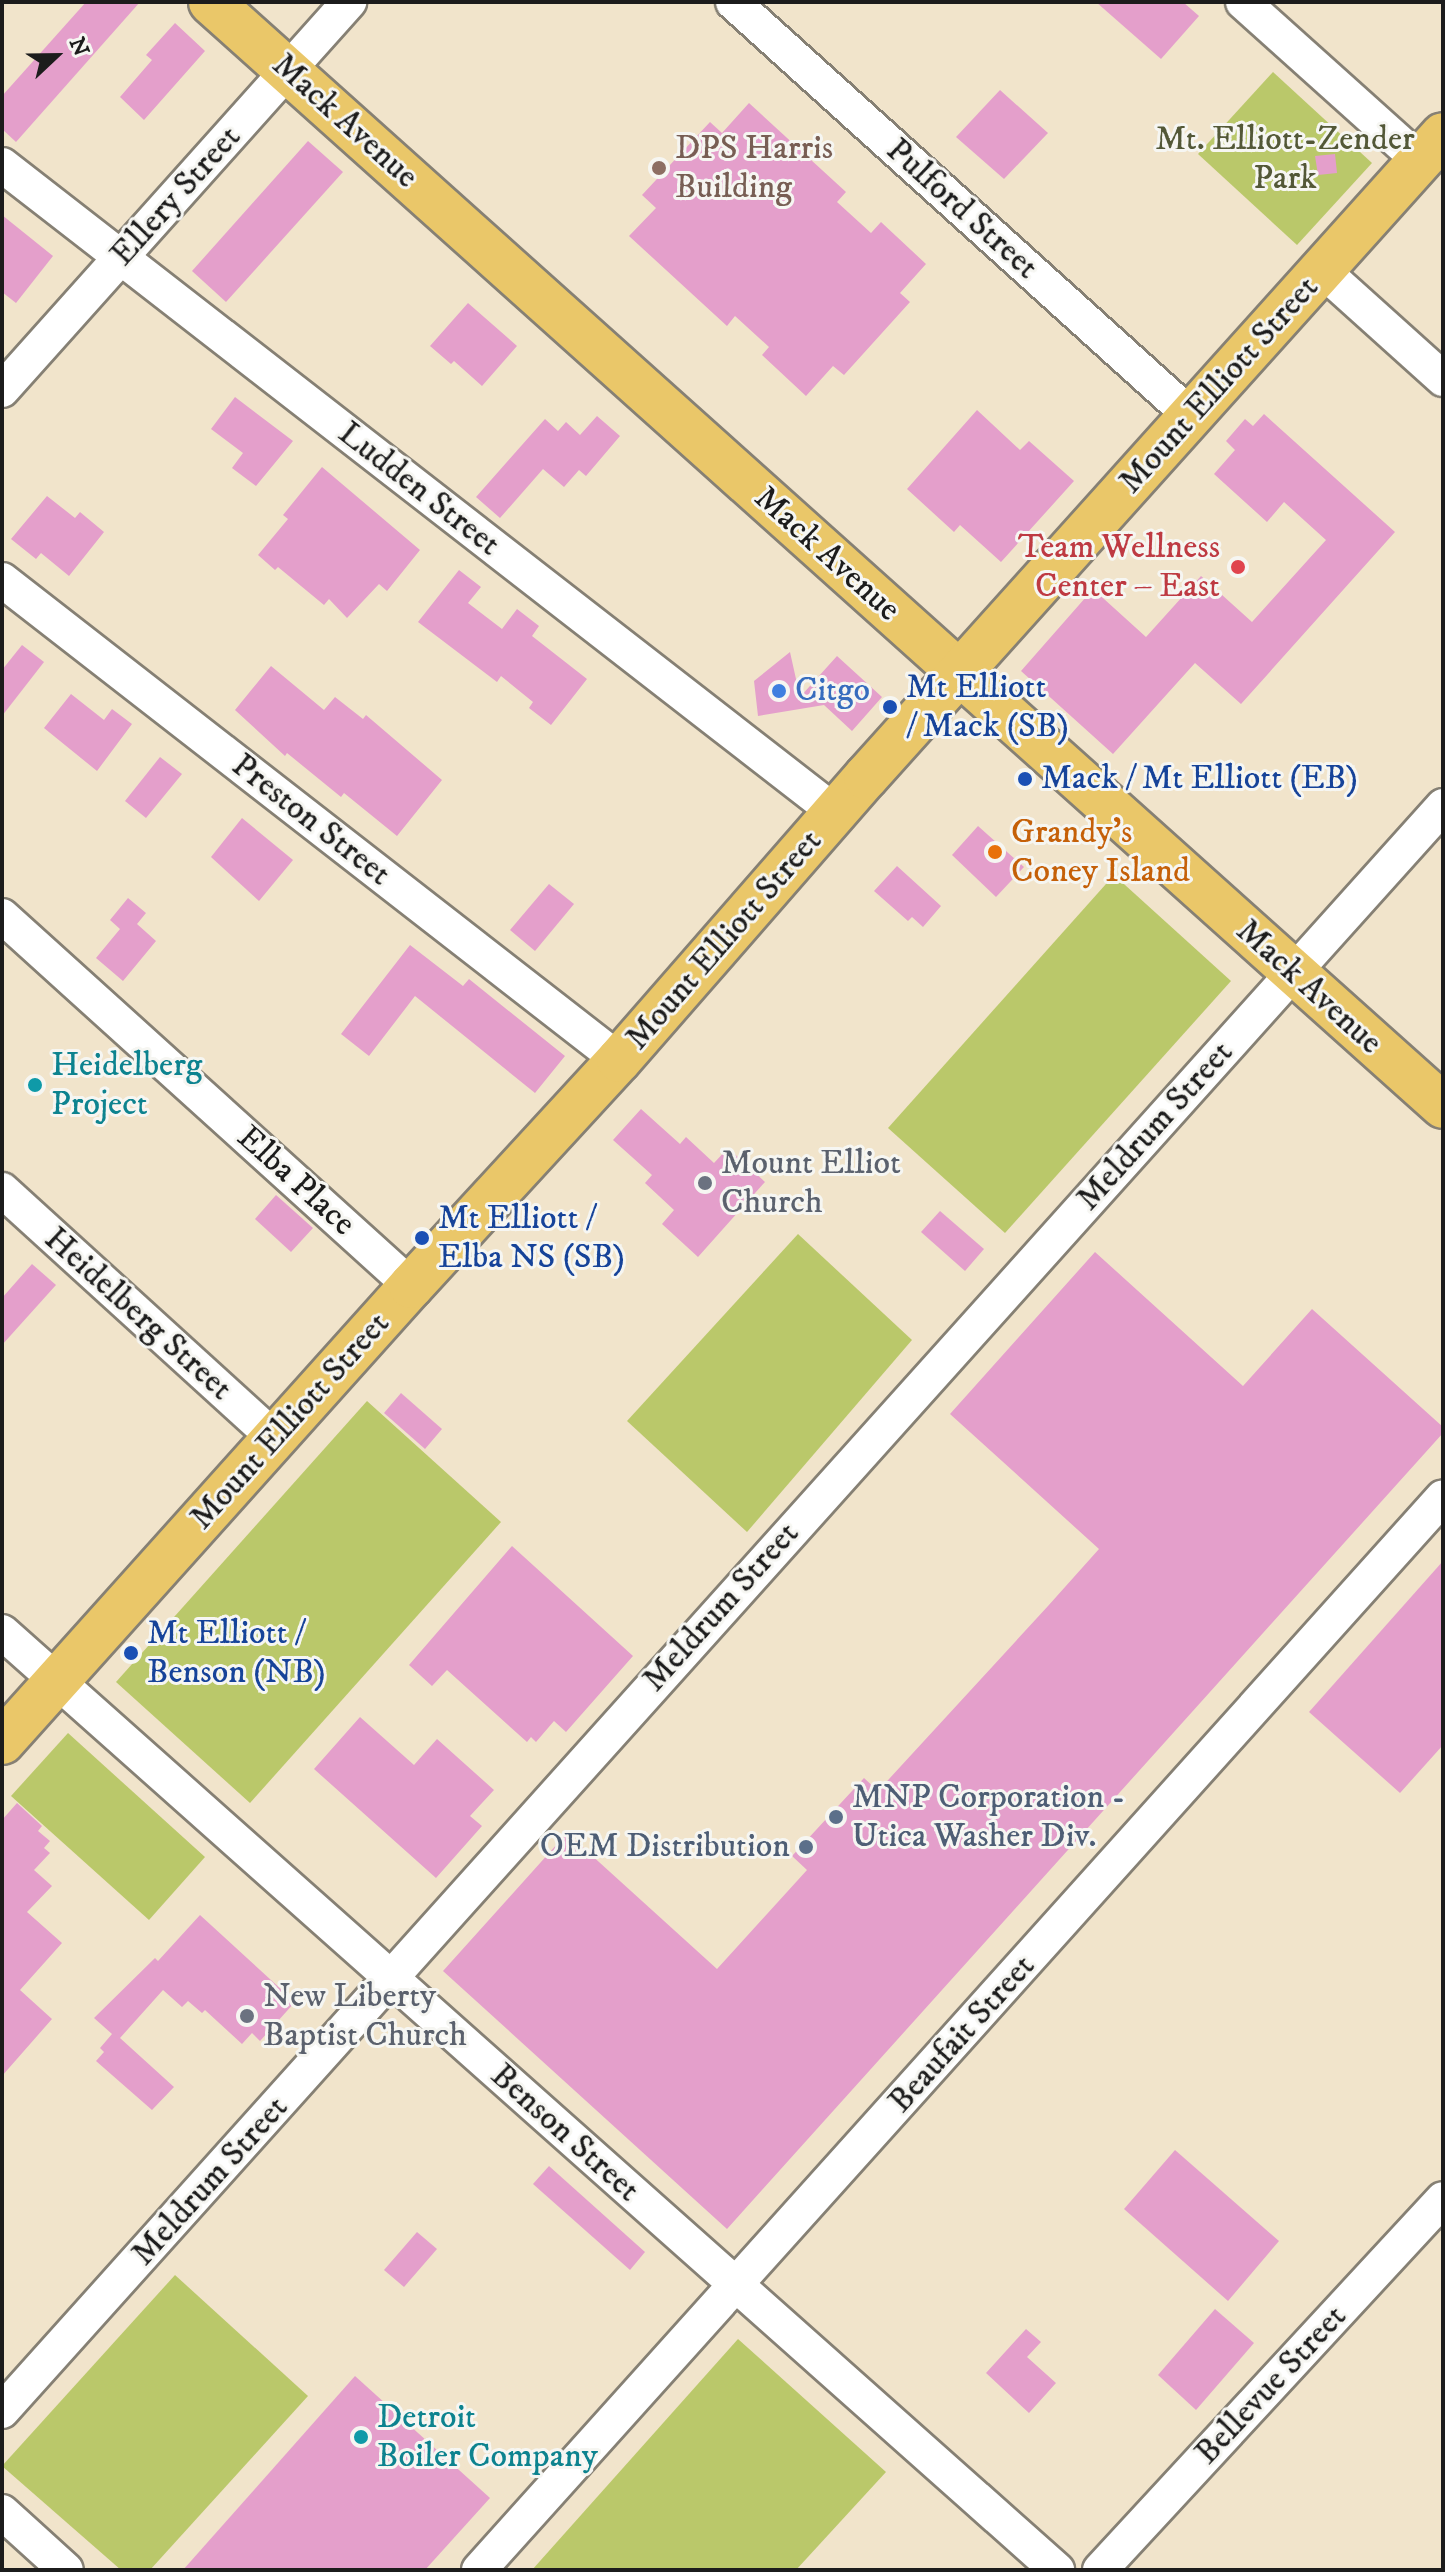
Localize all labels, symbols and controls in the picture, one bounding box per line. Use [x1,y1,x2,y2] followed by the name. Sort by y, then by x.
[16,16,96,96] north arrow
[63,33,95,60] text: N
[264,45,426,197] street label: Mack Avenue
[102,117,250,275] street label: Ellery Street
[1155,119,1415,198] park label: Mt. Elliott-Zender Park
[675,128,833,208] place label: DPS Harris Building
[878,130,1046,288] street label: Pulford Street
[650,159,668,177] marker: DPS Harris Building
[1111,268,1327,502] street label: Mount Elliott Street
[330,413,508,565] street label: Ludden Street
[746,478,908,630] street label: Mack Avenue
[1018,527,1220,606] place label: Team Wellness Center – East
[1227,556,1249,578] marker: Team Wellness Center – East
[906,667,1069,746] place label: Mt Elliott / Mack (SB)
[795,671,870,711] place label: Citgo
[770,682,788,700] marker: Citgo
[881,698,899,716] marker: Mt Elliott / Mack (SB)
[223,745,399,895] street label: Preston Street
[1041,759,1358,799] place label: Mack / Mt Elliott (EB)
[1016,770,1034,788] marker: Mack / Mt Elliott (EB)
[1011,812,1190,892] place label: Grandy's Coney Island
[617,821,831,1059] street label: Mount Elliott Street
[986,843,1004,861] marker: Grandy's Coney Island
[1228,911,1390,1063] street label: Mack Avenue
[1068,1033,1242,1219] street label: Meldrum Street
[51,1045,202,1124] place label: Heidelberg Project
[26,1076,44,1094] marker: Heidelberg Project
[229,1117,363,1245] street label: Elba Place
[721,1143,901,1222] place label: Mount Elliot Church
[696,1174,714,1192] marker: Mount Elliot Church
[438,1198,625,1278] place label: Mt Elliott / Elba NS (SB)
[36,1219,240,1409] street label: Heidelberg Street
[413,1229,431,1247] marker: Mt Elliott / Elba NS (SB)
[182,1304,398,1538] street label: Mount Elliott Street
[634,1514,808,1700] street label: Meldrum Street
[147,1613,326,1692] place label: Mt Elliott / Benson (NB)
[122,1644,140,1662] marker: Mt Elliott / Benson (NB)
[852,1777,1125,1856] place label: MNP Corporation - Utica Washer Div.
[827,1808,845,1826] marker: MNP Corporation - Utica Washer Div.
[540,1827,790,1867] place label: OEM Distribution
[797,1838,815,1856] marker: OEM Distribution
[880,1946,1044,2122] street label: Beaufait Street
[263,1976,467,2056] place label: New Liberty Baptist Church
[238,2007,256,2025] marker: New Liberty Baptist Church
[482,2055,648,2211] street label: Benson Street
[123,2088,297,2274] street label: Meldrum Street
[1187,2297,1355,2473] street label: Bellevue Street
[377,2397,598,2476] place label: Detroit Boiler Company
[352,2428,370,2446] marker: Detroit Boiler Company

